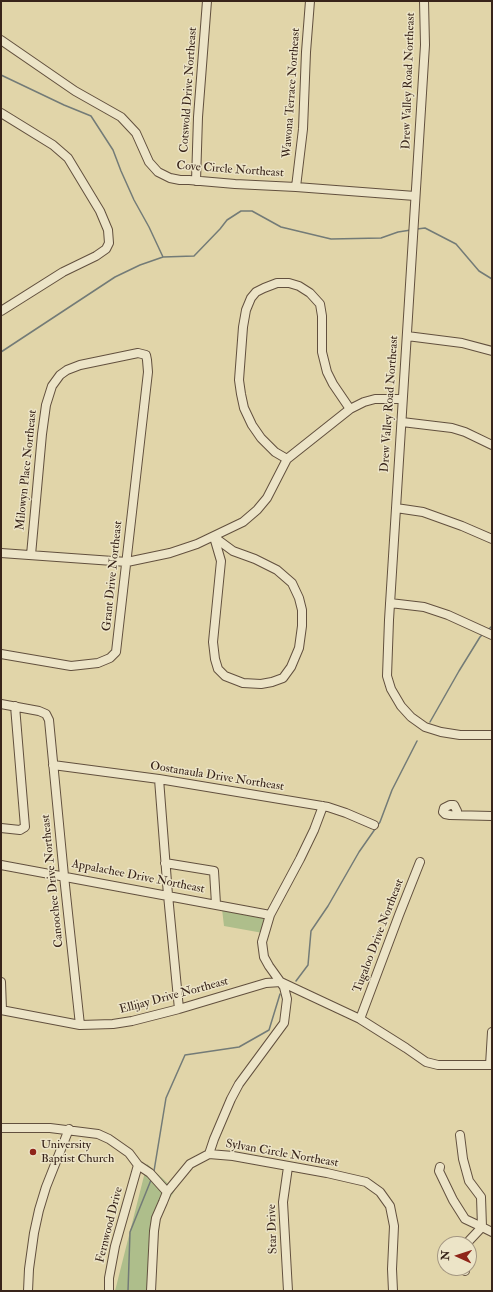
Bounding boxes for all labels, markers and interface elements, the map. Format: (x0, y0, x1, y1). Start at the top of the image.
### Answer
street label: Drew Valley Road Northeast (399, 12, 419, 150)
street label: Cotswold Drive Northeast (177, 27, 201, 153)
street label: Wawona Terrace Northeast (280, 28, 304, 158)
street label: Cove Circle Northeast (176, 159, 284, 181)
street label: Drew Valley Road Northeast (378, 335, 402, 473)
street label: Milowyn Place Northeast (14, 409, 40, 531)
street label: Grant Drive Northeast (100, 520, 126, 632)
street label: Oostanaula Drive Northeast (149, 759, 285, 795)
street label: Canoochee Drive Northeast (39, 814, 67, 948)
street label: Appalachee Drive Northeast (70, 857, 206, 897)
street label: Tugaloo Drive Northeast (351, 877, 407, 995)
street label: Ellijay Drive Northeast (118, 975, 230, 1017)
street label: Sylvan Circle Northeast (225, 1137, 339, 1171)
place label: University Baptist Church (41, 1138, 114, 1166)
marker: University Baptist Church (28, 1147, 38, 1157)
street label: Fernwood Drive (94, 1186, 126, 1264)
street label: Star Drive (265, 1204, 281, 1254)
north arrow (437, 1236, 477, 1276)
text: N (439, 1250, 452, 1261)

